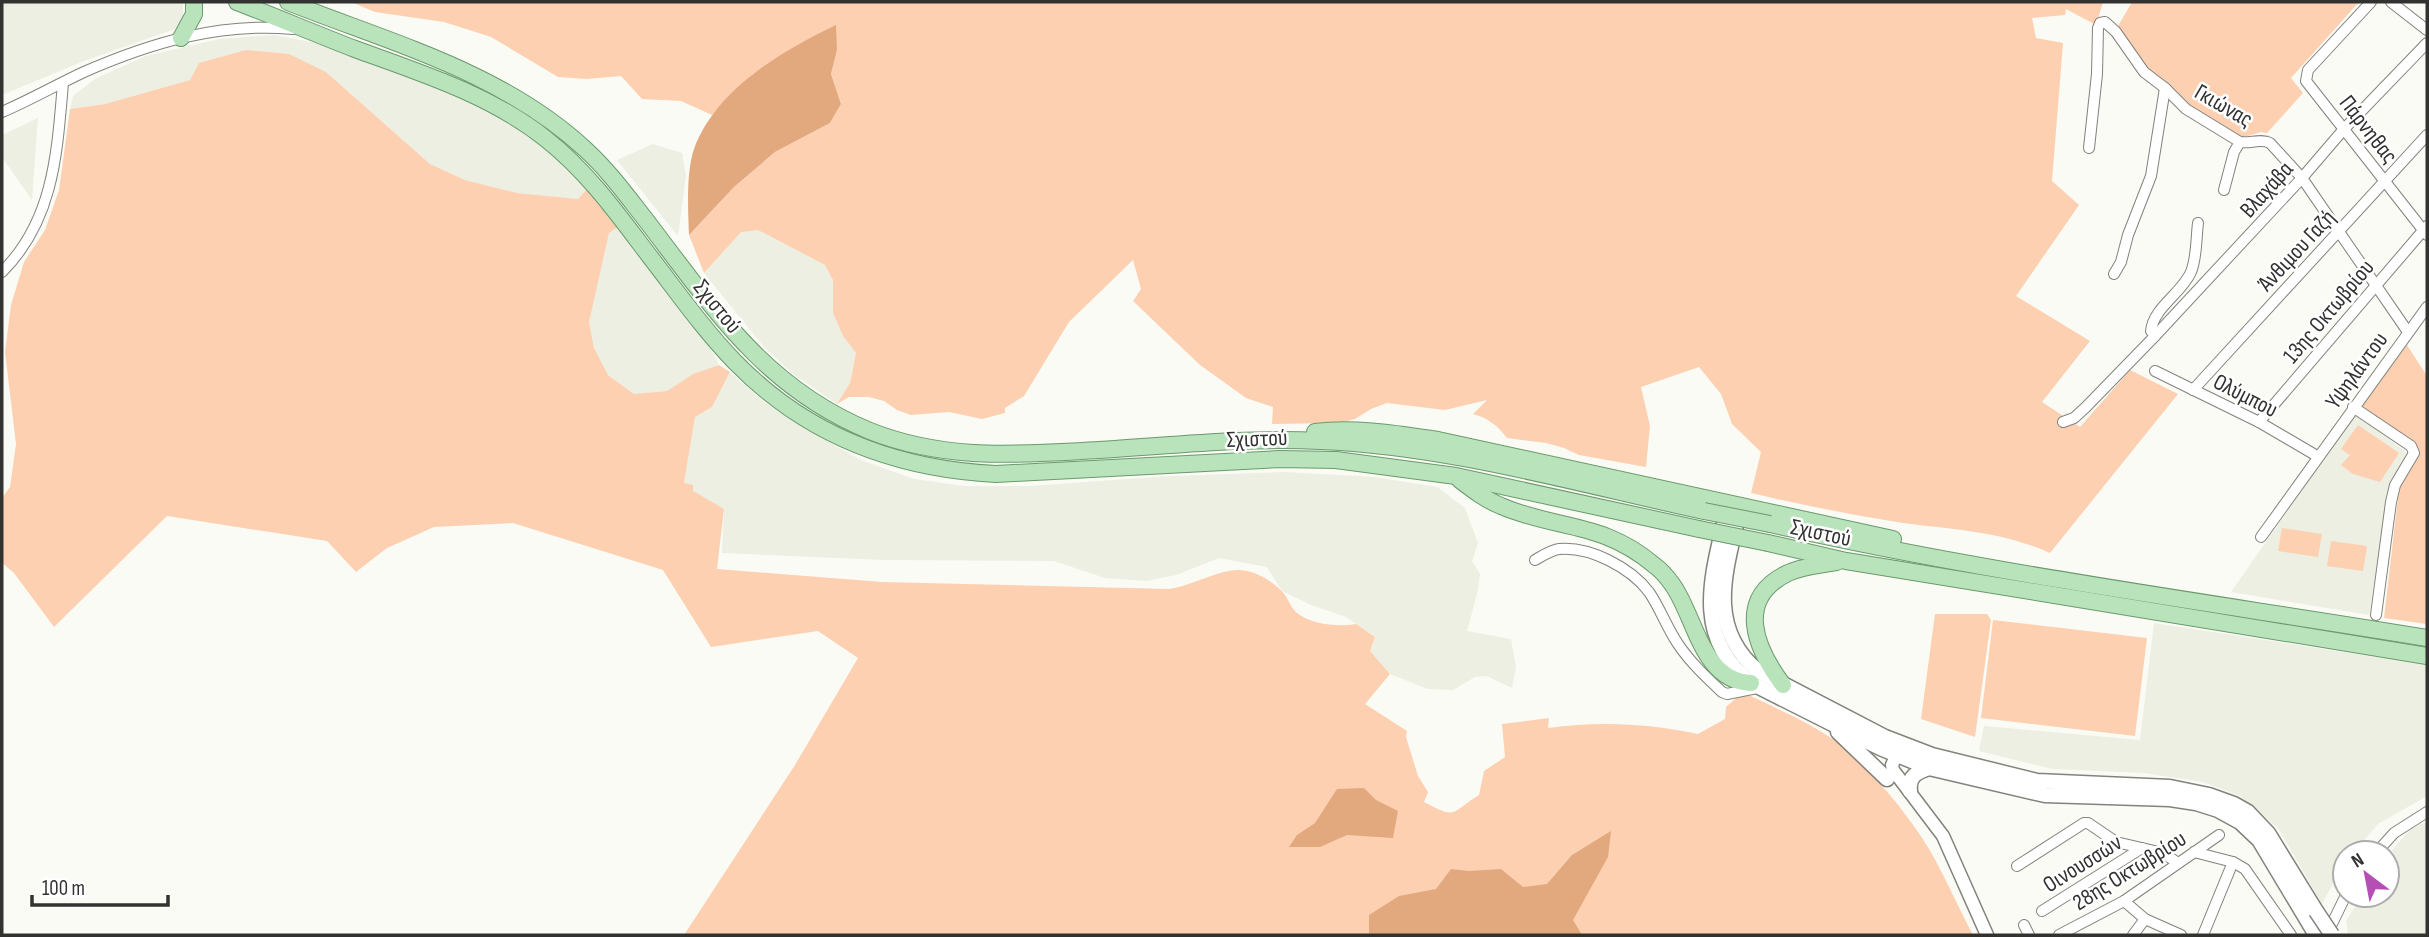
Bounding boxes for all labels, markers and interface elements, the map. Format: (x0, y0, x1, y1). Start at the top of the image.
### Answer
street label: Γκιώνας (2190, 78, 2257, 134)
street label: Πάρνηθας (2333, 90, 2404, 169)
street label: Βλαχάβα (2234, 156, 2299, 224)
street label: Άνθιμου Γαζή (2252, 204, 2342, 297)
street label: 13ης Οκτωβρίου (2277, 254, 2380, 369)
street label: Σχιστού (687, 274, 747, 339)
street label: Υψηλάντου (2320, 327, 2394, 414)
street label: Ολύμπου (2209, 368, 2283, 424)
street label: Σχιστού (1226, 424, 1288, 454)
street label: Σχιστού (1788, 513, 1854, 553)
street label: 28ης Οκτωβρίου (2068, 825, 2192, 917)
street label: Οινουσσών (2038, 829, 2127, 899)
north arrow (2331, 839, 2401, 909)
text: N (2347, 848, 2368, 873)
scale bar (32, 864, 168, 908)
text: 100 m (42, 876, 85, 901)

